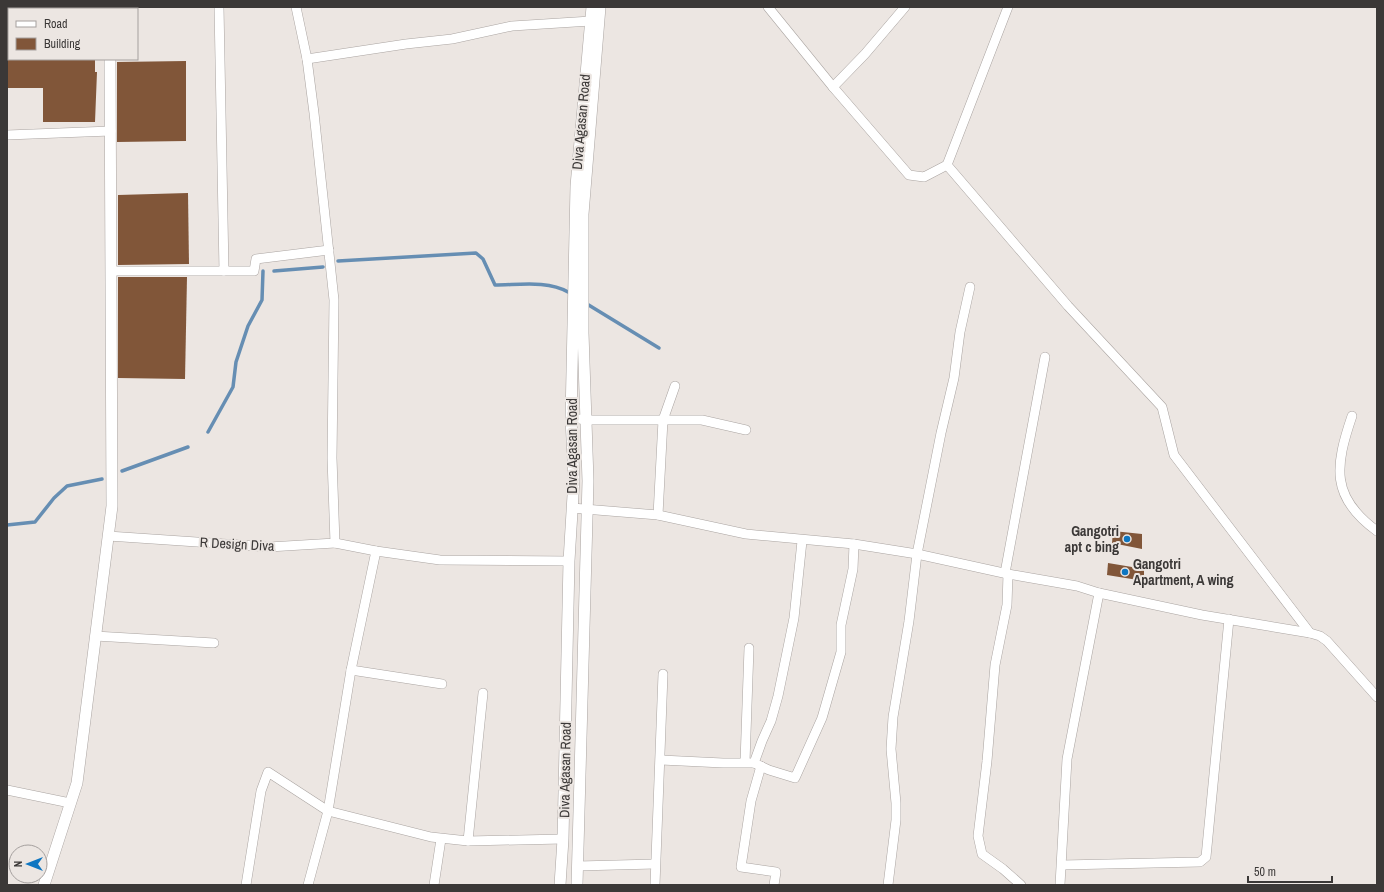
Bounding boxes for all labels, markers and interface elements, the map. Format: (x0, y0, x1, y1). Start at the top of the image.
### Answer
legend (8, 8, 138, 60)
text: Road (44, 16, 68, 32)
text: Building (44, 36, 81, 52)
street label: Diva Agasan Road (568, 74, 594, 170)
street label: Diva Agasan Road (563, 398, 581, 494)
place label: Gangotri apt c bing (1065, 522, 1119, 556)
street label: R Design Diva (199, 533, 275, 555)
marker: Gangotri apt c bing (1122, 534, 1132, 544)
place label: Gangotri Apartment, A wing (1133, 555, 1234, 589)
marker: Gangotri Apartment, A wing (1120, 567, 1130, 577)
street label: Diva Agasan Road (555, 722, 575, 818)
north arrow (8, 844, 48, 884)
scale bar (1248, 858, 1332, 884)
text: N (11, 861, 25, 867)
text: 50 m (1254, 864, 1276, 880)

